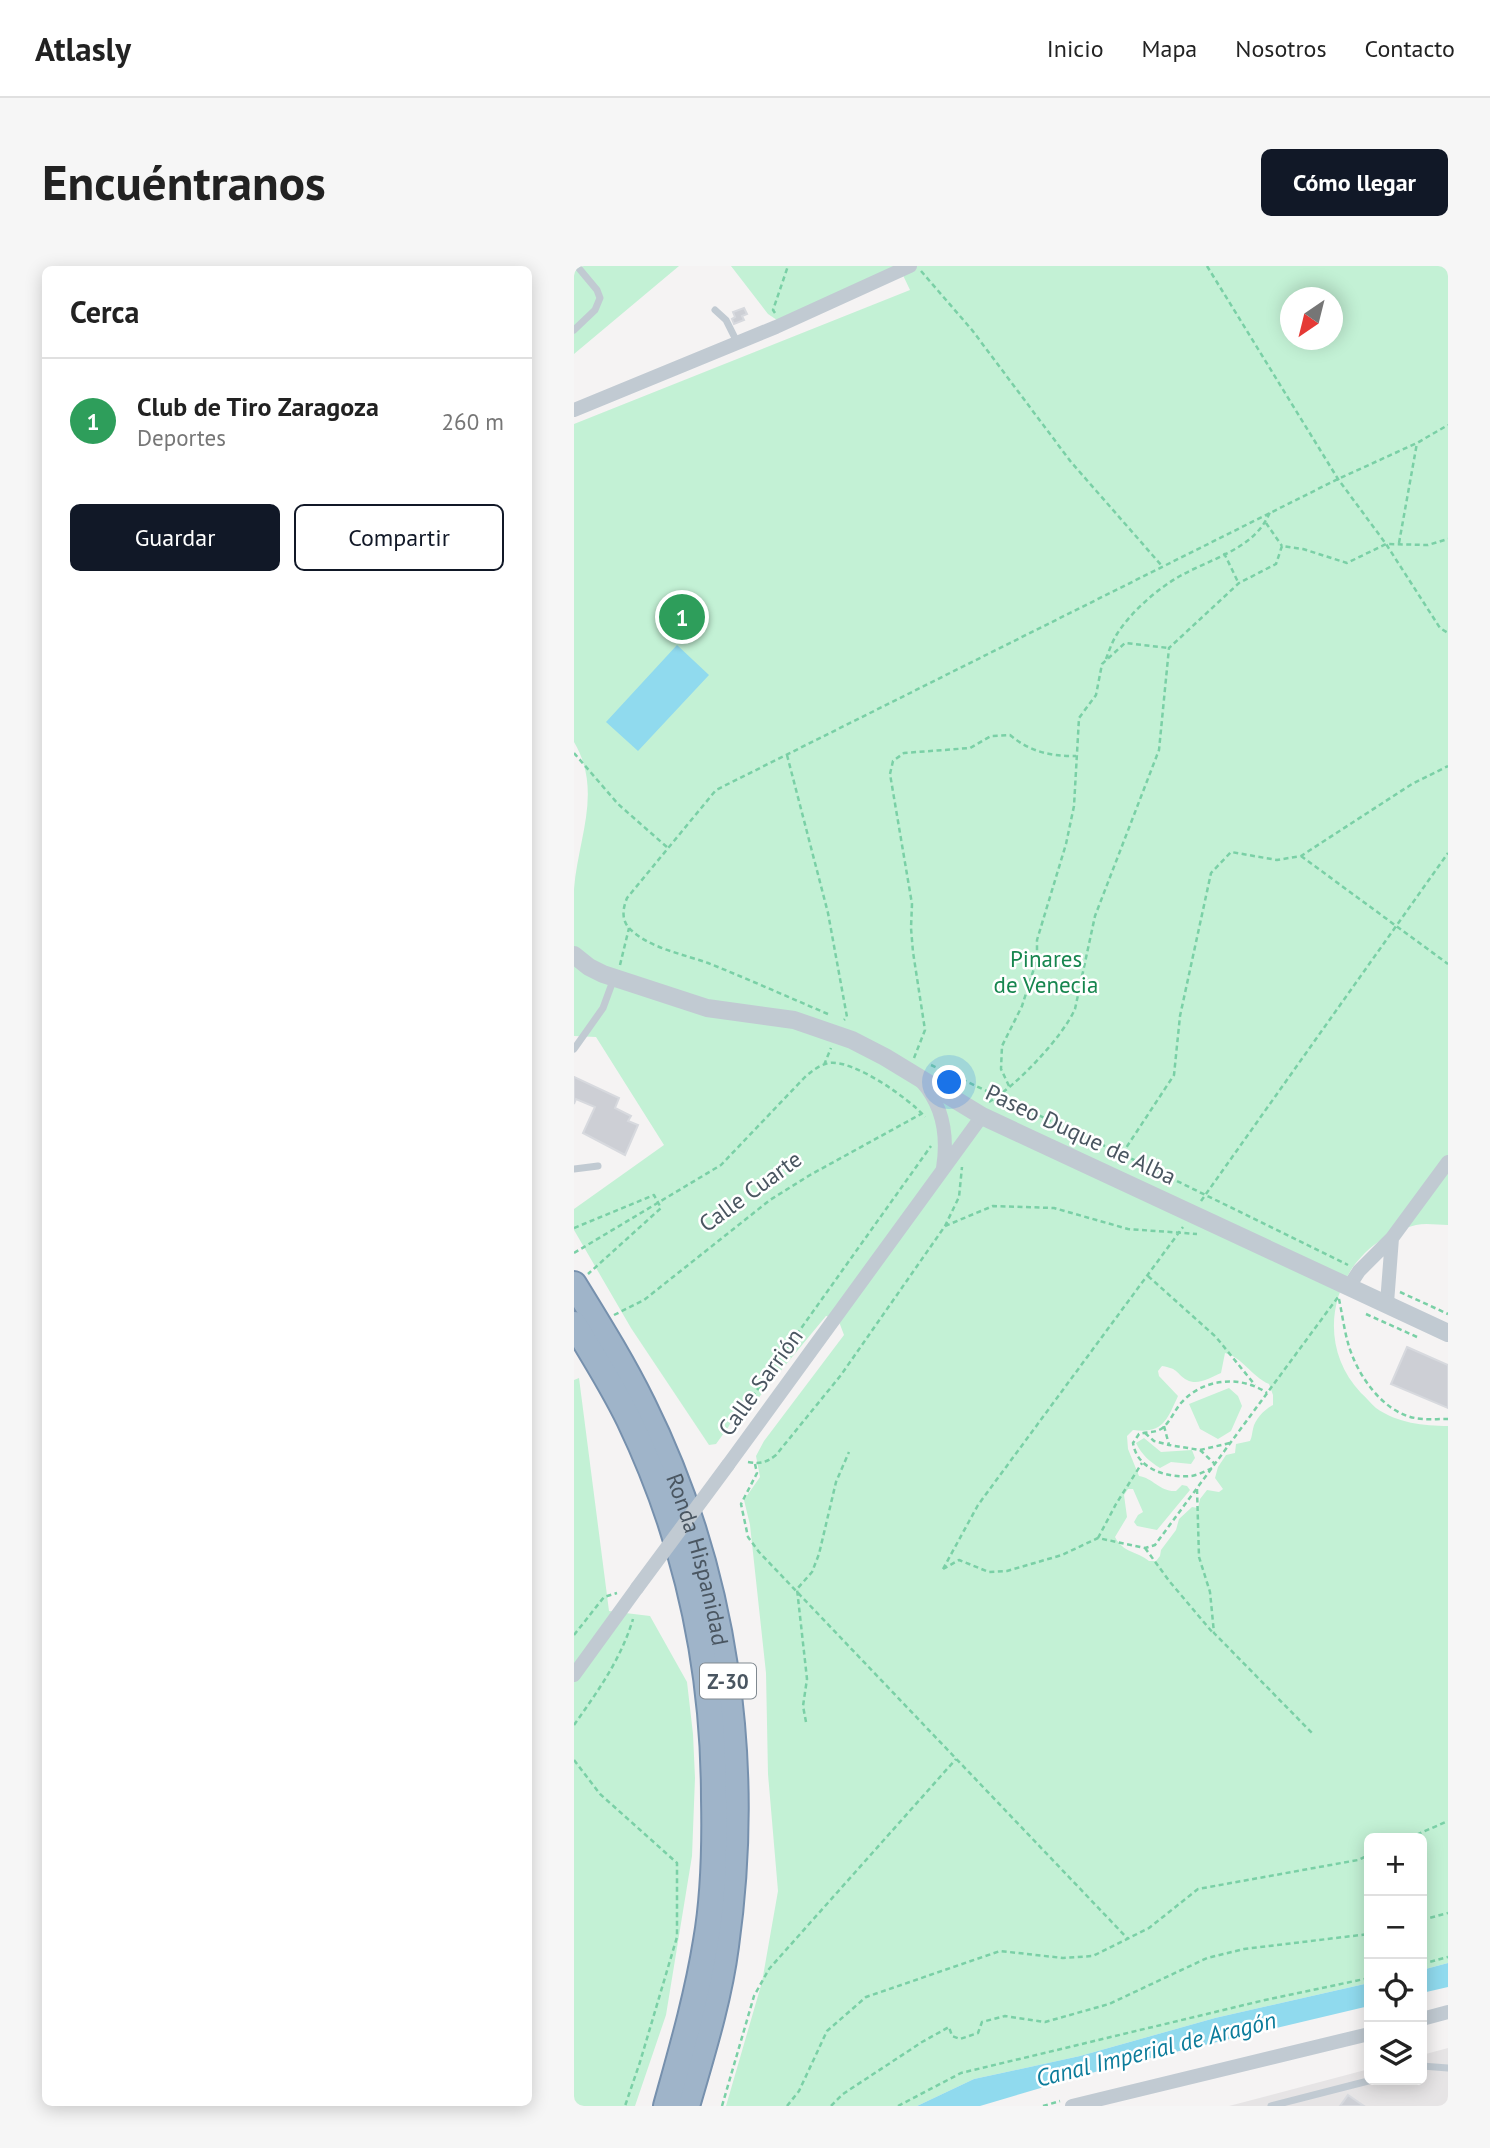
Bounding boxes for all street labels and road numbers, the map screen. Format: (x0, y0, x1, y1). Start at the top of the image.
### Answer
street label: Paseo Duque de Alba (981, 1077, 1181, 1191)
street label: Calle Cuarte (693, 1144, 807, 1238)
street label: Calle Sarrión (711, 1323, 809, 1441)
street label: Ronda Hispanidad (661, 1469, 736, 1648)
road number: Z-30 (700, 1664, 756, 1698)

